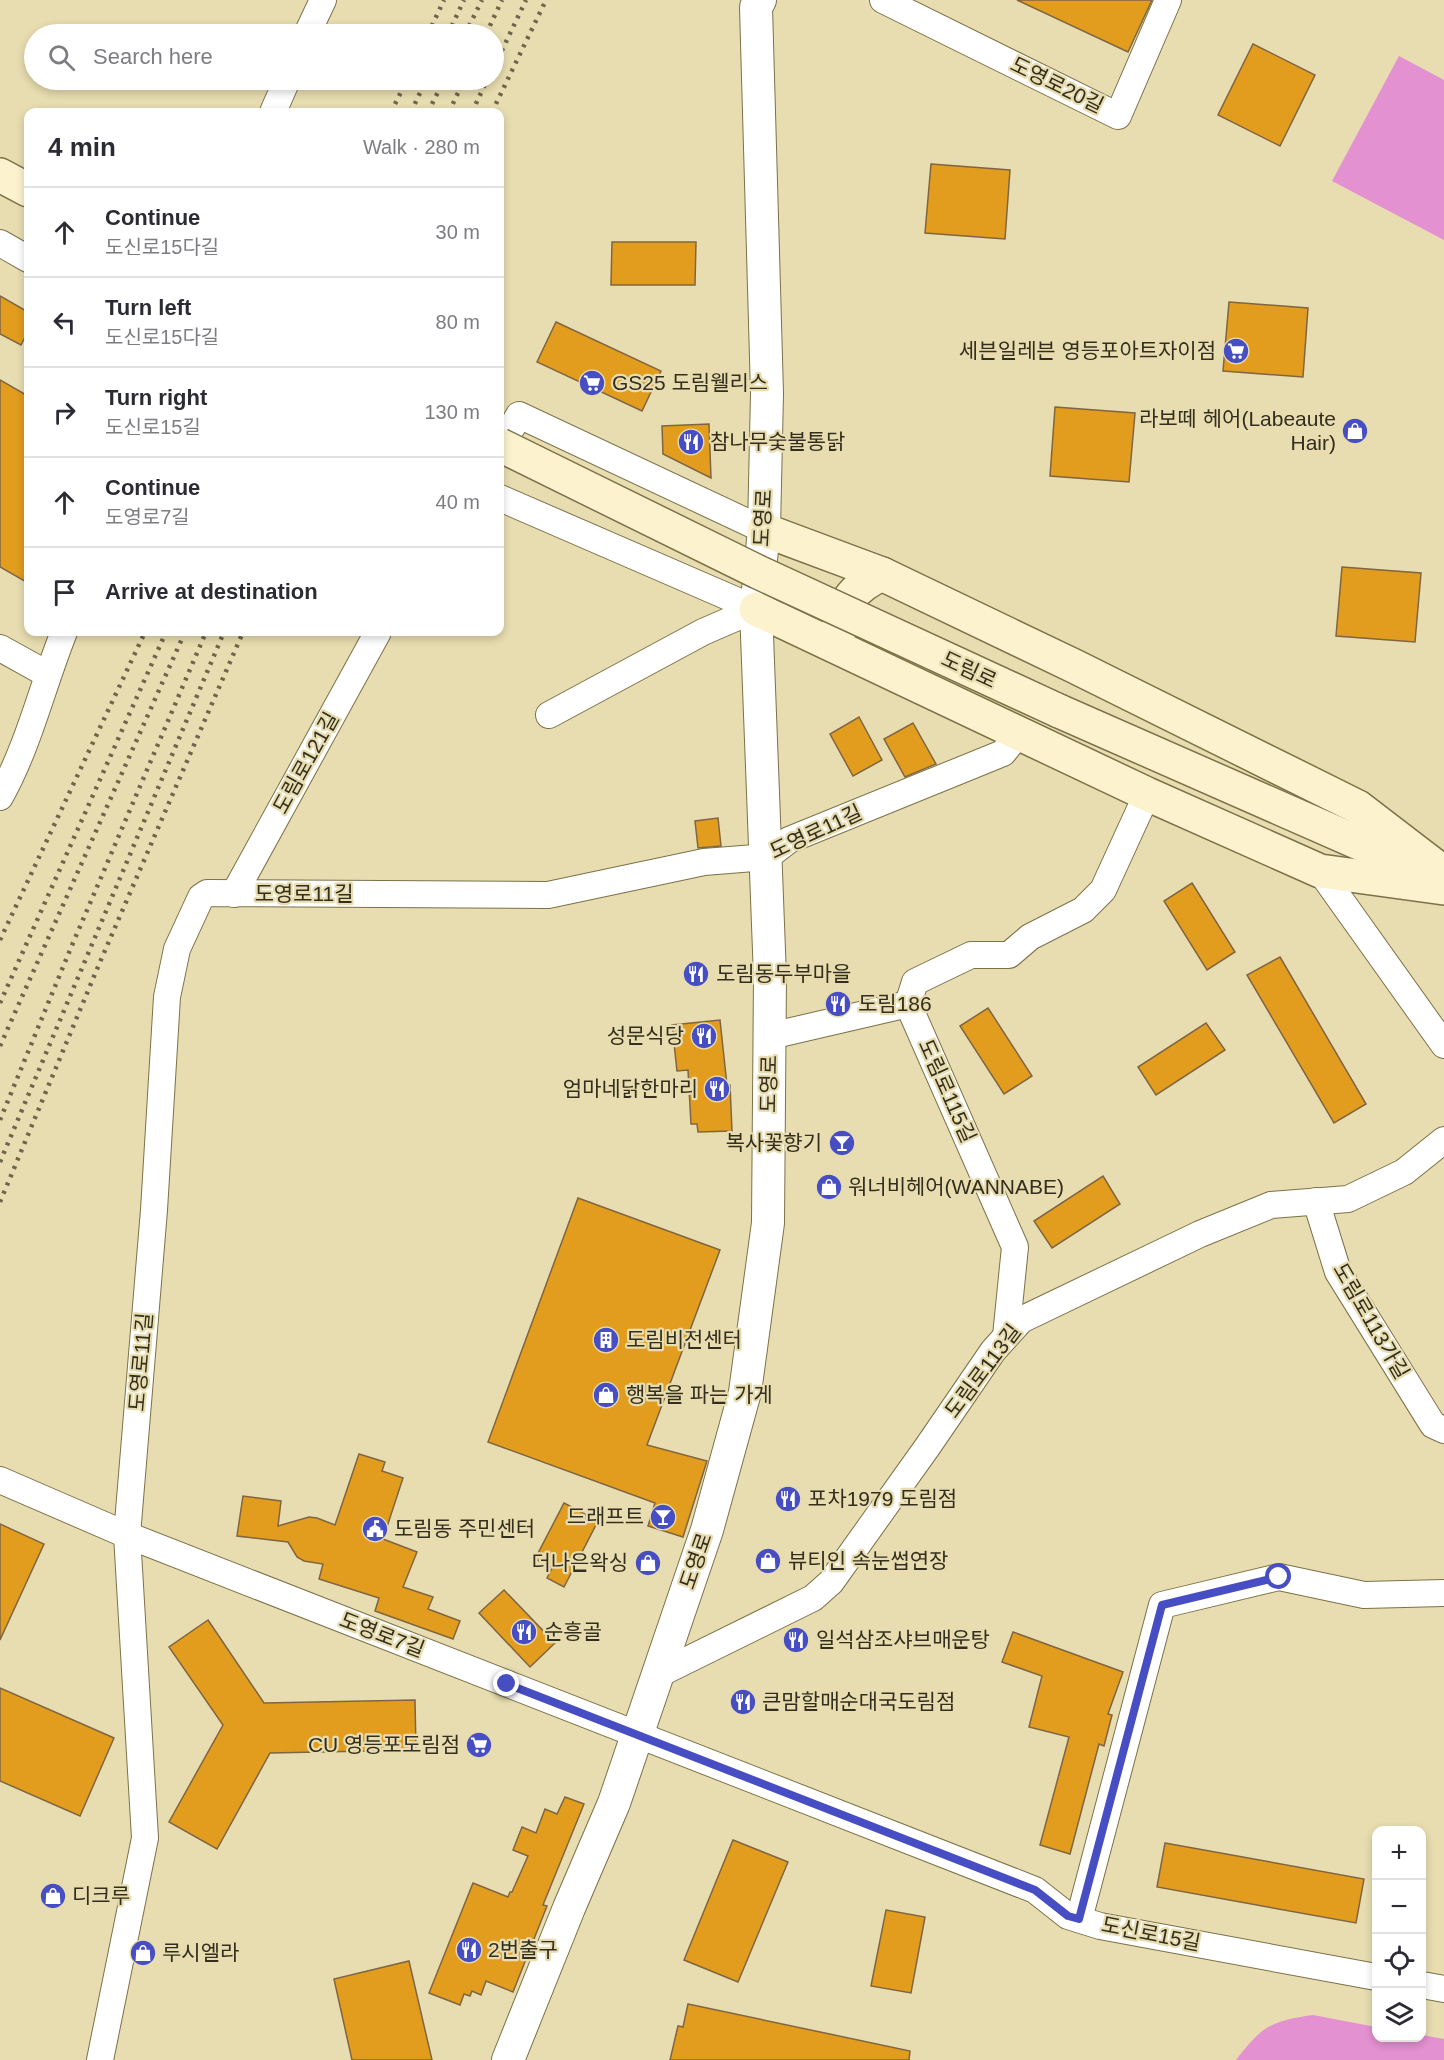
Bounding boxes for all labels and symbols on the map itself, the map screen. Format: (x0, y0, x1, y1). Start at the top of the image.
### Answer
street label: 도영로20길 (1007, 52, 1107, 117)
supermarket icon: 세븐일레븐 영등포아트자이점 (1221, 336, 1251, 366)
place label: 세븐일레븐 영등포아트자이점 (959, 339, 1216, 362)
supermarket icon: GS25 도림웰리스 (577, 368, 607, 398)
place label: GS25 도림웰리스 (612, 371, 768, 394)
place label: 라보떼 헤어(Labeaute Hair) (1139, 407, 1336, 454)
shop icon: 라보떼 헤어(Labeaute Hair) (1340, 416, 1370, 446)
restaurant icon: 참나무숯불통닭 (676, 427, 706, 457)
place label: 참나무숯불통닭 (710, 430, 845, 453)
street label: 도영로 (749, 488, 776, 548)
street label: 도림로 (938, 647, 1000, 692)
street label: 도림로121길 (268, 708, 343, 817)
street label: 도영로11길 (766, 800, 866, 863)
street label: 도영로11길 (254, 882, 354, 905)
restaurant icon: 도림동두부마을 (681, 959, 711, 989)
place label: 도림동두부마을 (716, 962, 851, 985)
restaurant icon: 도림186 (823, 989, 853, 1019)
place label: 도림186 (858, 992, 932, 1015)
restaurant icon: 성문식당 (689, 1021, 719, 1051)
place label: 성문식당 (607, 1024, 684, 1047)
street label: 도림로115길 (914, 1036, 980, 1146)
street label: 도영로 (756, 1055, 781, 1113)
restaurant icon: 엄마네닭한마리 (702, 1074, 732, 1104)
place label: 엄마네닭한마리 (563, 1077, 698, 1100)
bar icon: 복사꽃향기 (827, 1128, 857, 1158)
place label: 복사꽃향기 (725, 1131, 822, 1154)
shop icon: 워너비헤어(WANNABE) (814, 1172, 844, 1202)
place label: 워너비헤어(WANNABE) (848, 1175, 1064, 1198)
street label: 도림로113가길 (1329, 1259, 1414, 1383)
street label: 도영로11길 (125, 1312, 156, 1412)
street label: 도림로113길 (940, 1320, 1025, 1422)
building icon: 도림비전센터 (591, 1325, 621, 1355)
place label: 도림비전센터 (626, 1328, 742, 1351)
shop icon: 행복을 파는 가게 (591, 1380, 621, 1410)
place label: 행복을 파는 가게 (626, 1383, 773, 1406)
restaurant icon: 포차1979 도림점 (773, 1484, 803, 1514)
place label: 포차1979 도림점 (808, 1487, 957, 1510)
bar icon: 드래프트 (648, 1502, 678, 1532)
place label: 드래프트 (567, 1505, 644, 1528)
public building icon: 도림동 주민센터 (360, 1514, 390, 1544)
place label: 도림동 주민센터 (394, 1517, 535, 1540)
street label: 도영로 (675, 1530, 716, 1592)
shop icon: 뷰티인 속눈썹연장 (753, 1546, 783, 1576)
shop icon: 더나은왁싱 (633, 1548, 663, 1578)
place label: 뷰티인 속눈썹연장 (788, 1549, 948, 1572)
place label: 더나은왁싱 (531, 1551, 628, 1574)
route start (1265, 1563, 1291, 1589)
street label: 도영로7길 (337, 1608, 428, 1661)
restaurant icon: 순흥골 (509, 1617, 539, 1647)
place label: 순흥골 (544, 1620, 602, 1643)
restaurant icon: 일석삼조샤브매운탕 (781, 1625, 811, 1655)
place label: 일석삼조샤브매운탕 (816, 1628, 990, 1651)
route end (493, 1670, 519, 1696)
restaurant icon: 큰맘할매순대국도림점 (728, 1687, 758, 1717)
place label: 큰맘할매순대국도림점 (762, 1690, 955, 1713)
supermarket icon: CU 영등포도림점 (464, 1730, 494, 1760)
place label: CU 영등포도림점 (308, 1733, 460, 1756)
shop icon: 디크루 (38, 1881, 68, 1911)
place label: 디크루 (72, 1884, 130, 1907)
street label: 도신로15길 (1100, 1913, 1203, 1954)
restaurant icon: 2번출구 (454, 1935, 484, 1965)
shop icon: 루시엘라 (128, 1938, 158, 1968)
place label: 2번출구 (488, 1938, 558, 1961)
place label: 루시엘라 (162, 1941, 239, 1964)

